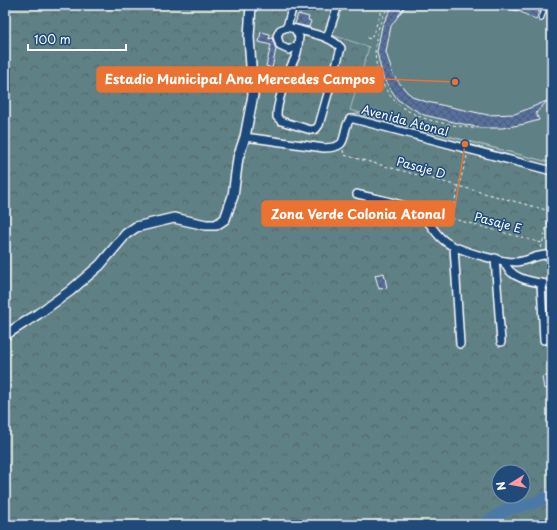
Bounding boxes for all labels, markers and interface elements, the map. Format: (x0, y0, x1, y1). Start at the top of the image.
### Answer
scale bar (28, 26, 126, 52)
text: 100 m (34, 30, 71, 48)
callout: Estadio Municipal Ana Mercedes Campos (97, 67, 383, 92)
text: Estadio Municipal Ana Mercedes Campos (105, 69, 375, 88)
street label: Avenida Atonal (360, 100, 451, 140)
street label: Pasaje D (395, 152, 448, 182)
callout: Zona Verde Colonia Atonal (262, 201, 454, 226)
text: Zona Verde Colonia Atonal (271, 204, 446, 223)
street label: Pasaje E (473, 207, 524, 237)
north arrow (491, 464, 531, 504)
text: N (491, 480, 510, 492)

